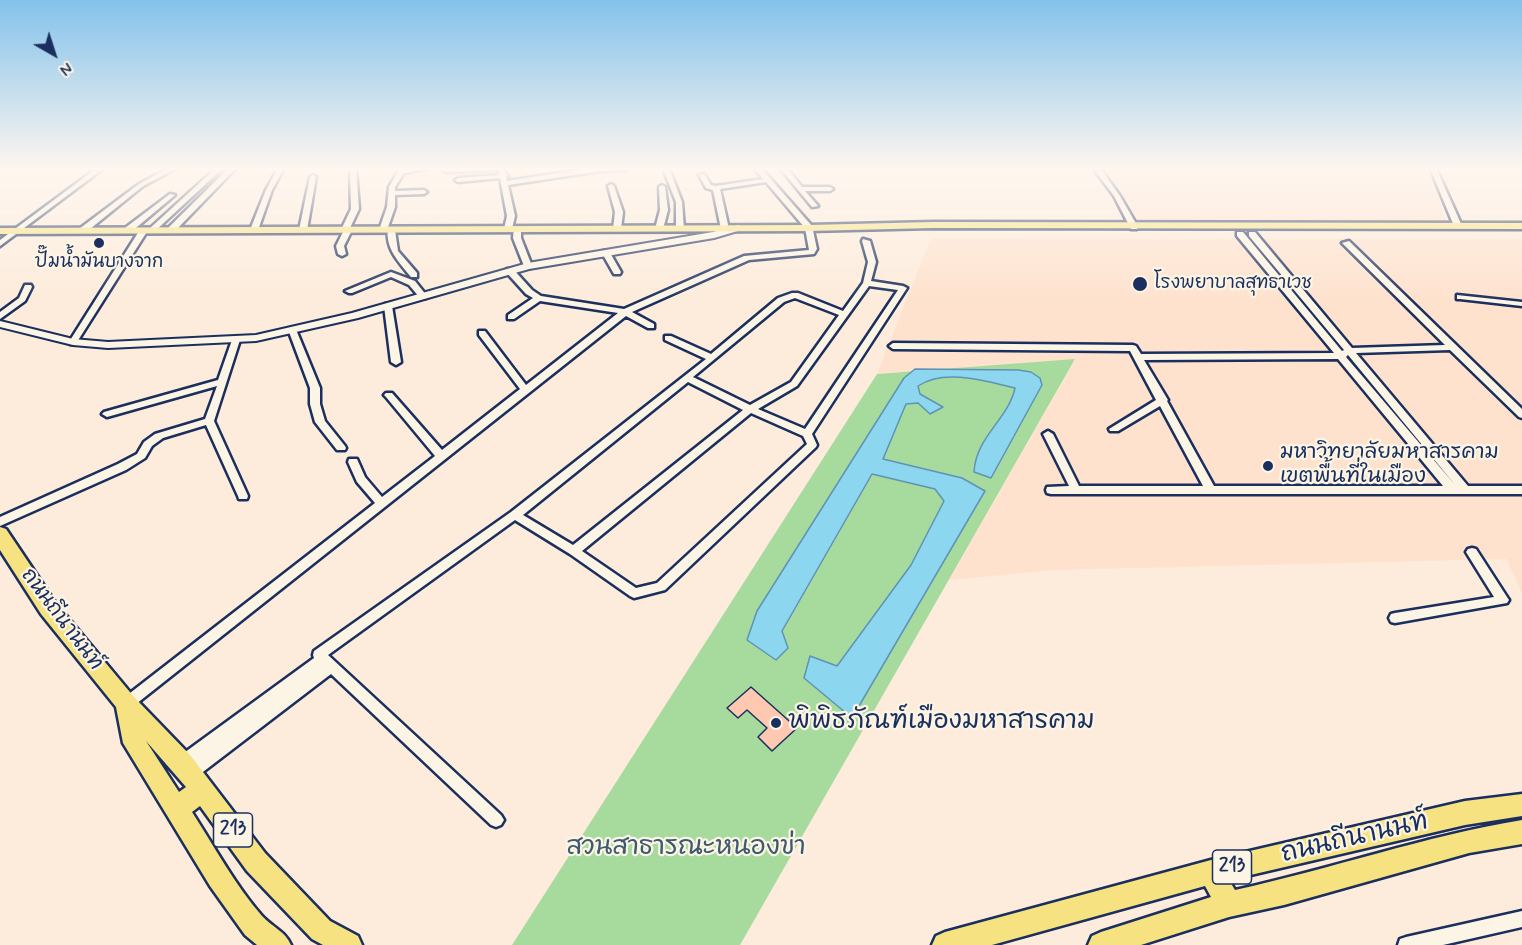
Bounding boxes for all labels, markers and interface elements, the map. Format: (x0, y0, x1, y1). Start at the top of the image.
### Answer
north arrow (24, 24, 84, 84)
text: N (55, 57, 76, 80)
marker: ปั๊มน้ำมันบางจาก (92, 236, 106, 250)
place label: ปั๊มน้ำมันบางจาก (35, 252, 163, 274)
place label: โรงพยาบาลสุทธาเวช (1154, 273, 1312, 295)
marker: โรงพยาบาลสุทธาเวช (1131, 275, 1149, 293)
place label: มหาวิทยาลัยมหาสารคาม เขตพื้นที่ในเมือง (1280, 441, 1499, 491)
marker: มหาวิทยาลัยมหาสารคาม เขตพื้นที่ในเมือง (1261, 459, 1275, 473)
street label: ถนนถีนานนท์ (14, 564, 108, 676)
place label: พิพิธภัณฑ์เมืองมหาสารคาม (788, 707, 1095, 739)
marker: พิพิธภัณฑ์เมืองมหาสารคาม (769, 716, 783, 730)
street label: ถนนถีนานนท์ (1278, 807, 1432, 871)
road number: 213 (214, 813, 252, 847)
park label: สวนสาธารณะหนองข่า (566, 833, 806, 865)
road number: 213 (1212, 850, 1252, 884)

